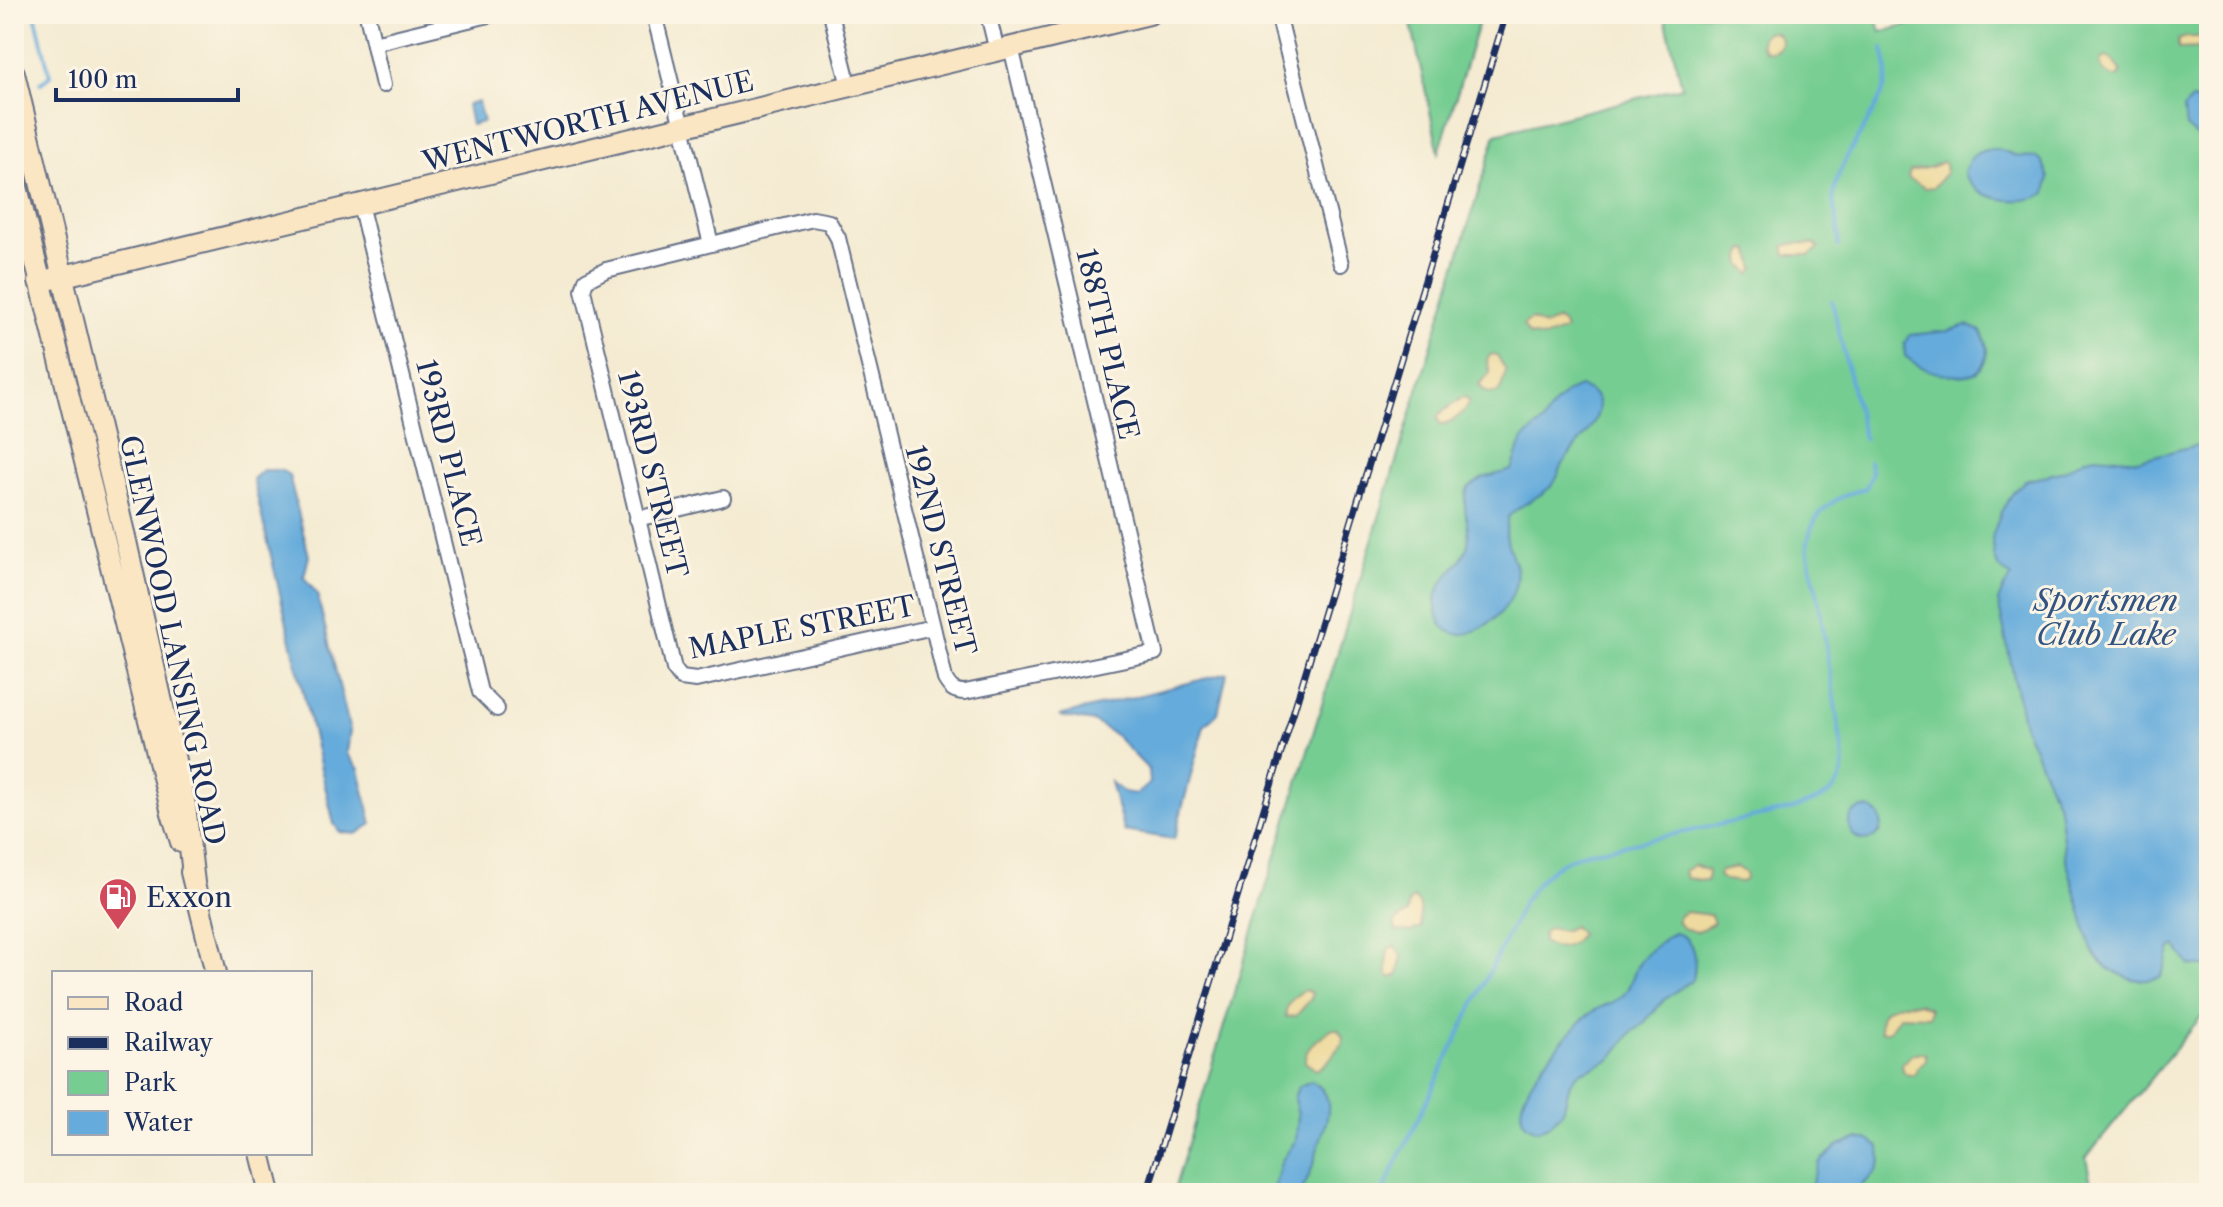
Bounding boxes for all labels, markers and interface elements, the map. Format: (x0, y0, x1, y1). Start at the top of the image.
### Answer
scale bar (56, 52, 238, 102)
street label: WENTWORTH AVENUE (418, 63, 757, 179)
text: 100 m (68, 65, 137, 94)
street label: 188TH PLACE (1070, 245, 1146, 443)
street label: 193RD PLACE (409, 356, 489, 550)
street label: 193RD STREET (611, 367, 695, 581)
street label: GLENWOOD LANSING ROAD (113, 432, 233, 848)
street label: 192ND STREET (898, 441, 984, 659)
water label: Sportsmen Club Lake (2032, 582, 2178, 653)
street label: MAPLE STREET (686, 588, 918, 666)
fuel station icon: Exxon (97, 876, 139, 931)
place label: Exxon (146, 880, 232, 914)
legend (52, 971, 312, 1155)
text: Road (124, 988, 184, 1017)
text: Railway (124, 1028, 214, 1057)
text: Park (124, 1068, 177, 1097)
text: Water (123, 1108, 193, 1137)

